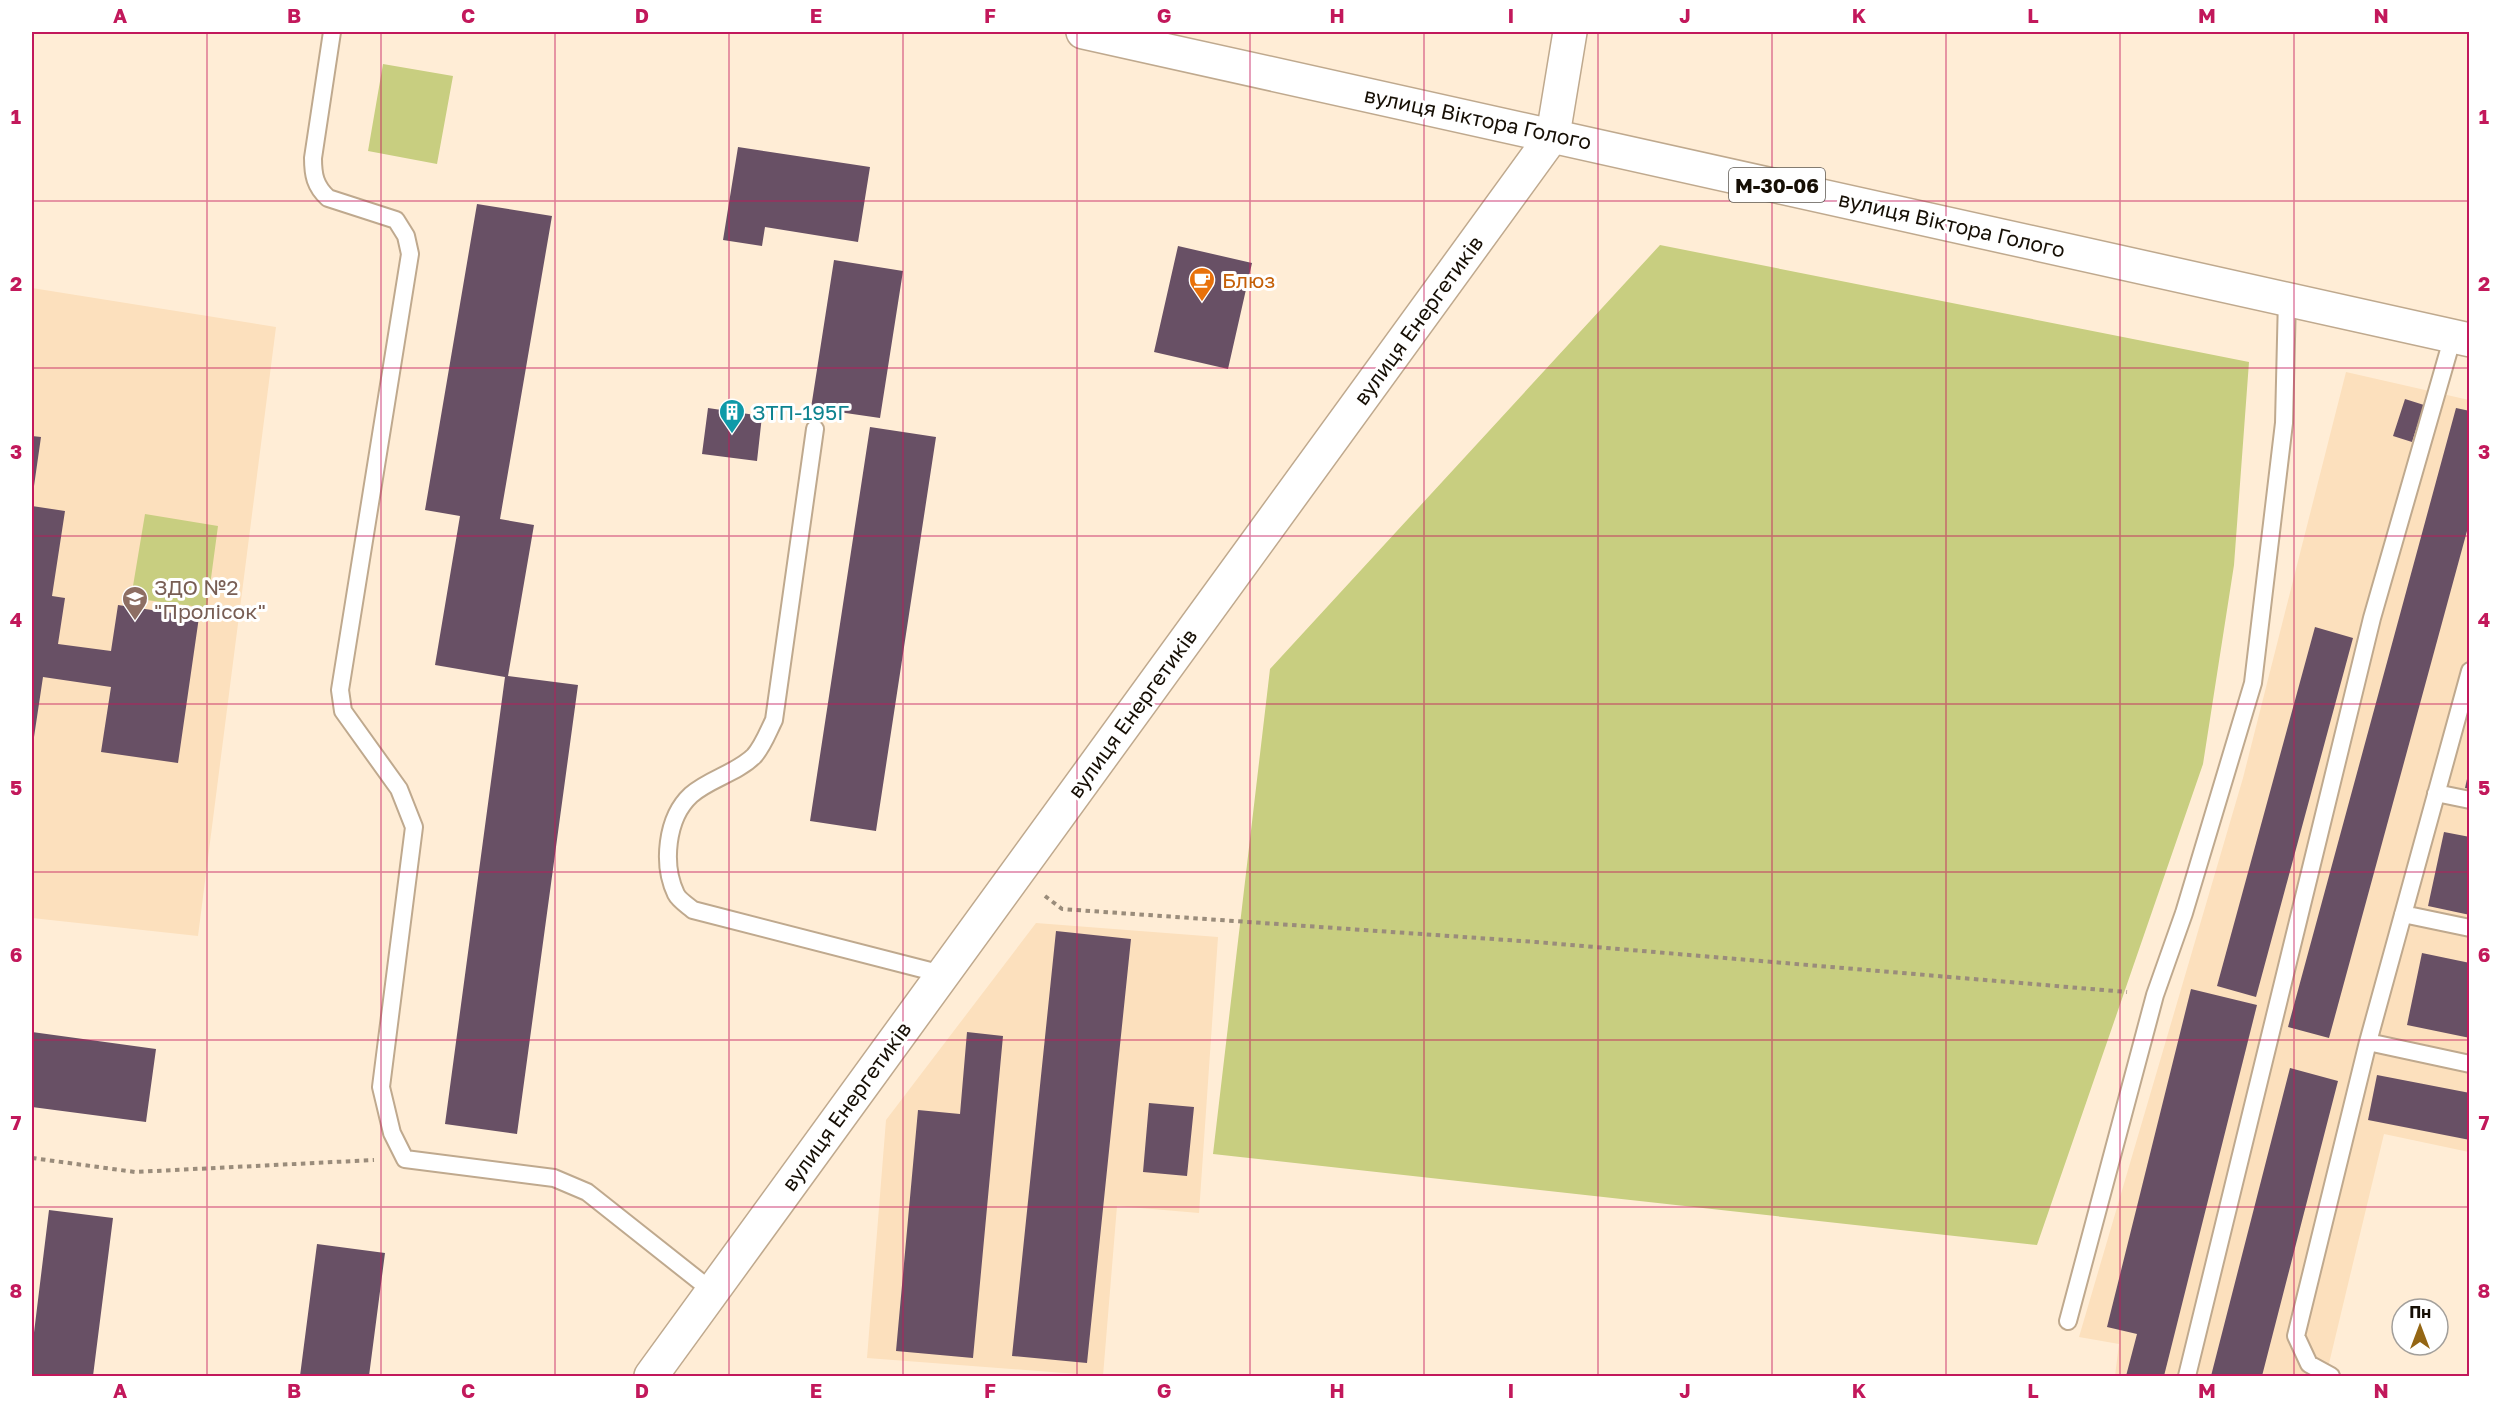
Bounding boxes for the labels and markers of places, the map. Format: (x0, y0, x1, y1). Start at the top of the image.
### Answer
cafe icon: Блюз (1187, 265, 1217, 303)
place label: Блюз (1222, 267, 1275, 293)
building icon: ЗТП-195Г (717, 397, 747, 435)
place label: ЗТП-195Г (752, 399, 849, 425)
place label: ЗДО №2 "Пролісок" (154, 574, 266, 624)
school or university icon: ЗДО №2 "Пролісок" (120, 584, 150, 622)

